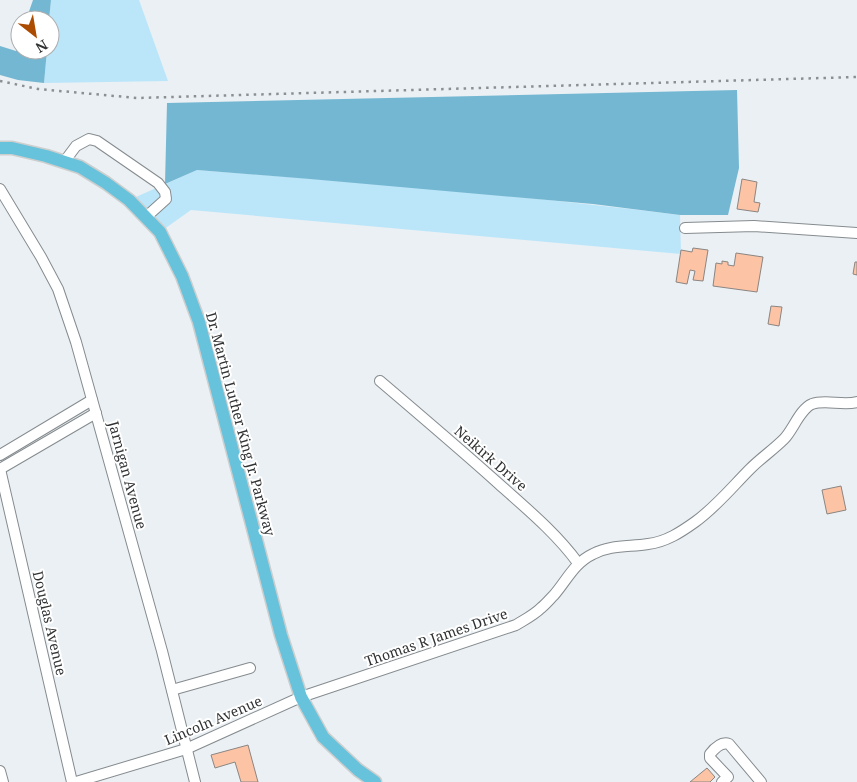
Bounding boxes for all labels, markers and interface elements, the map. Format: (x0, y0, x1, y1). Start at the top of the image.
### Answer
north arrow (10, 10, 60, 60)
text: N (32, 36, 52, 58)
street label: Dr. Martin Luther King Jr. Parkway (202, 310, 280, 538)
street label: Jarnigan Avenue (104, 418, 152, 531)
street label: Neikirk Drive (451, 421, 531, 495)
street label: Douglas Avenue (29, 569, 71, 677)
street label: Thomas R James Drive (362, 604, 510, 670)
street label: Lincoln Avenue (161, 691, 265, 749)

